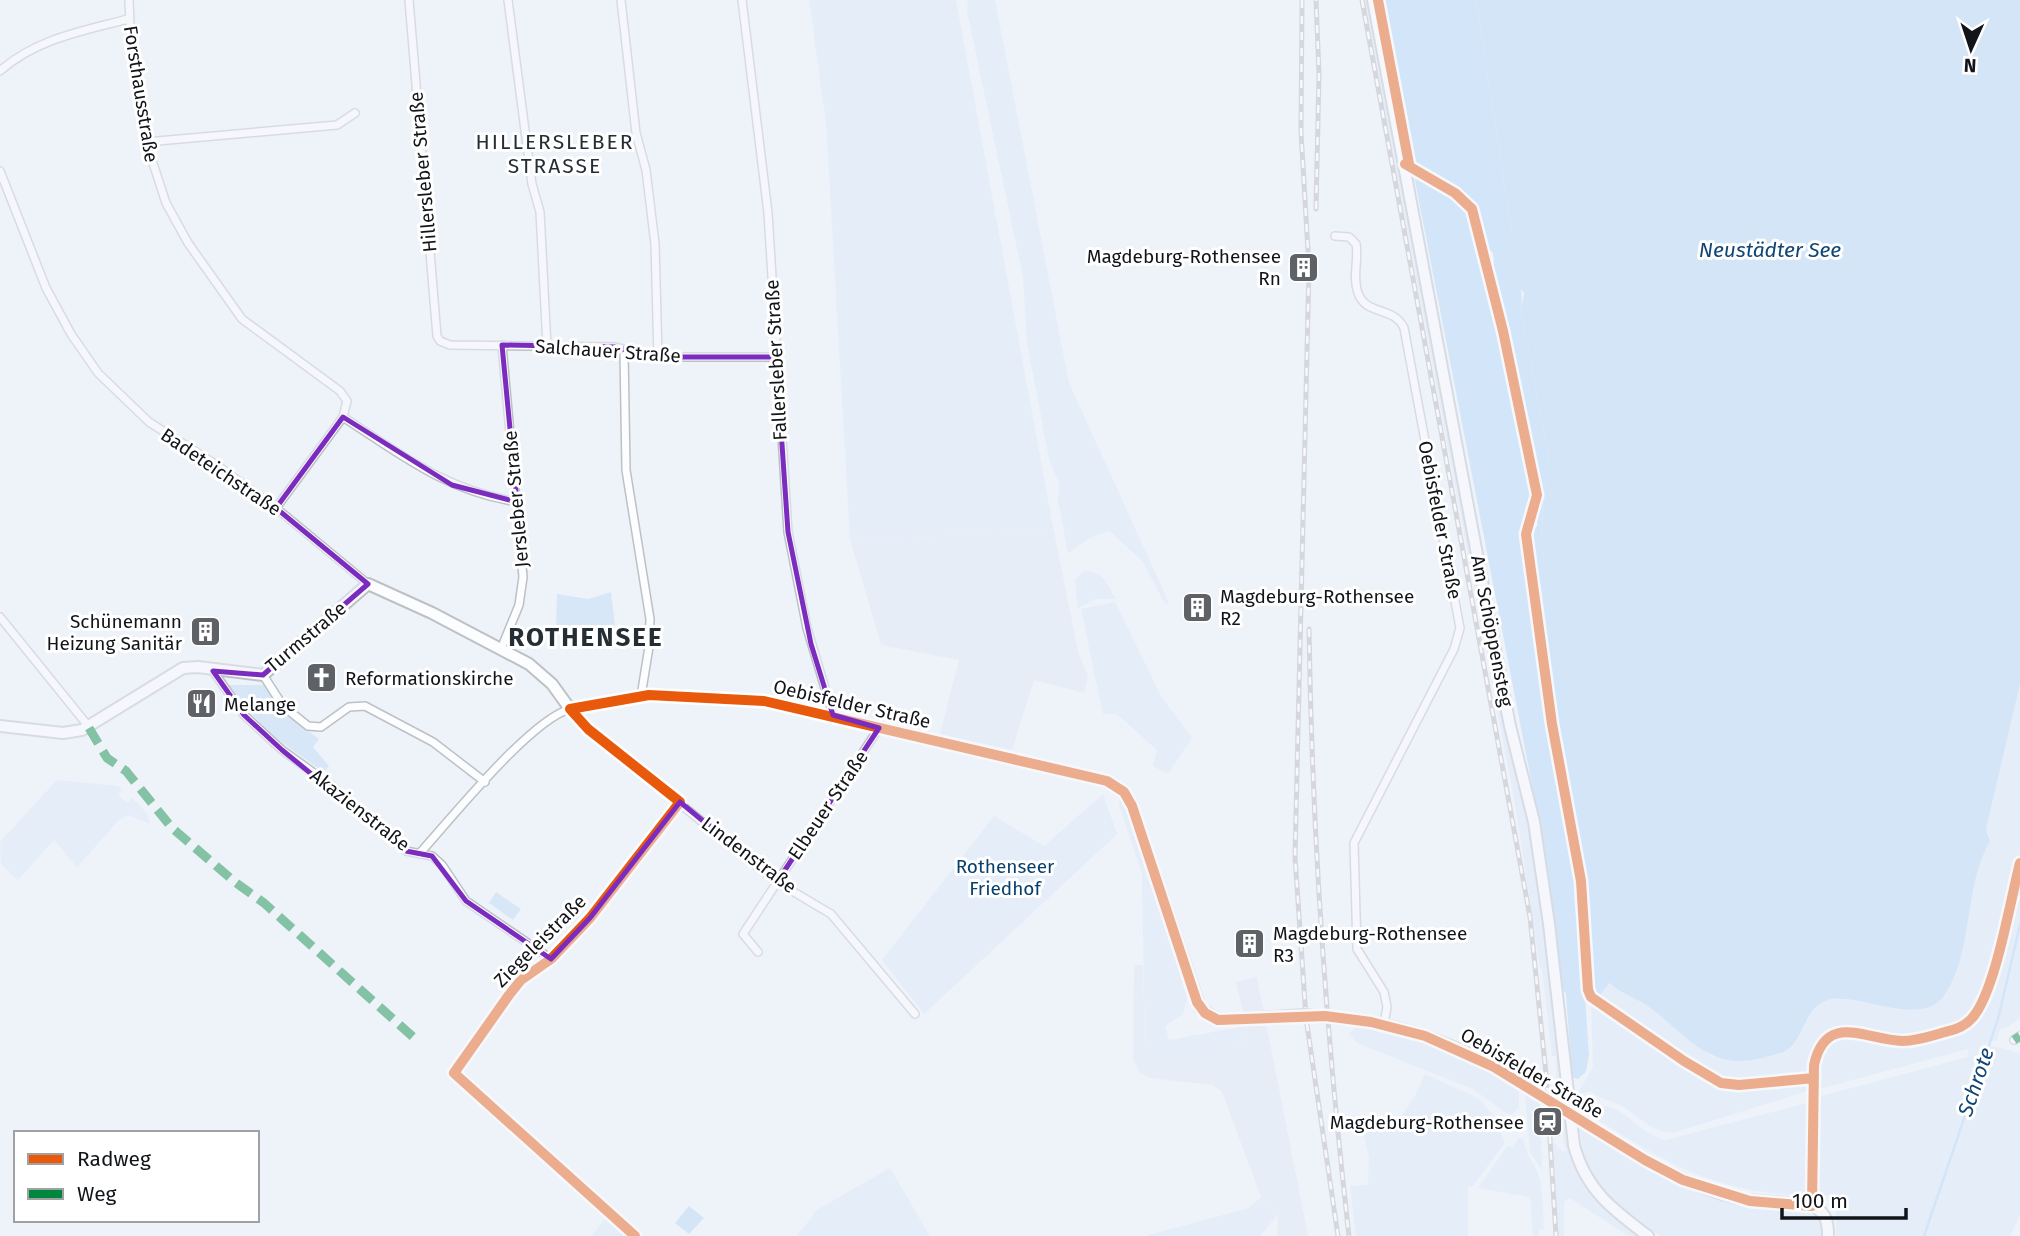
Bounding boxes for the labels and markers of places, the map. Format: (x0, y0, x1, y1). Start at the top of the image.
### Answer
place label: Magdeburg-Rothensee Rn (1087, 245, 1281, 290)
building icon: Magdeburg-Rothensee Rn (1287, 250, 1321, 284)
place label: Magdeburg-Rothensee R2 (1220, 585, 1414, 630)
building icon: Magdeburg-Rothensee R2 (1180, 590, 1214, 624)
place label: Schünemann Heizung Sanitär (47, 610, 183, 655)
building icon: Schünemann Heizung Sanitär (188, 615, 222, 649)
church icon: Reformationskirche (305, 661, 339, 695)
place label: Reformationskirche (345, 667, 514, 690)
restaurant icon: Melange (184, 687, 218, 721)
place label: Melange (224, 693, 296, 716)
place label: Magdeburg-Rothensee R3 (1273, 922, 1467, 967)
building icon: Magdeburg-Rothensee R3 (1233, 927, 1267, 961)
station icon: Magdeburg-Rothensee (1530, 1105, 1564, 1139)
place label: Magdeburg-Rothensee (1330, 1111, 1524, 1134)

